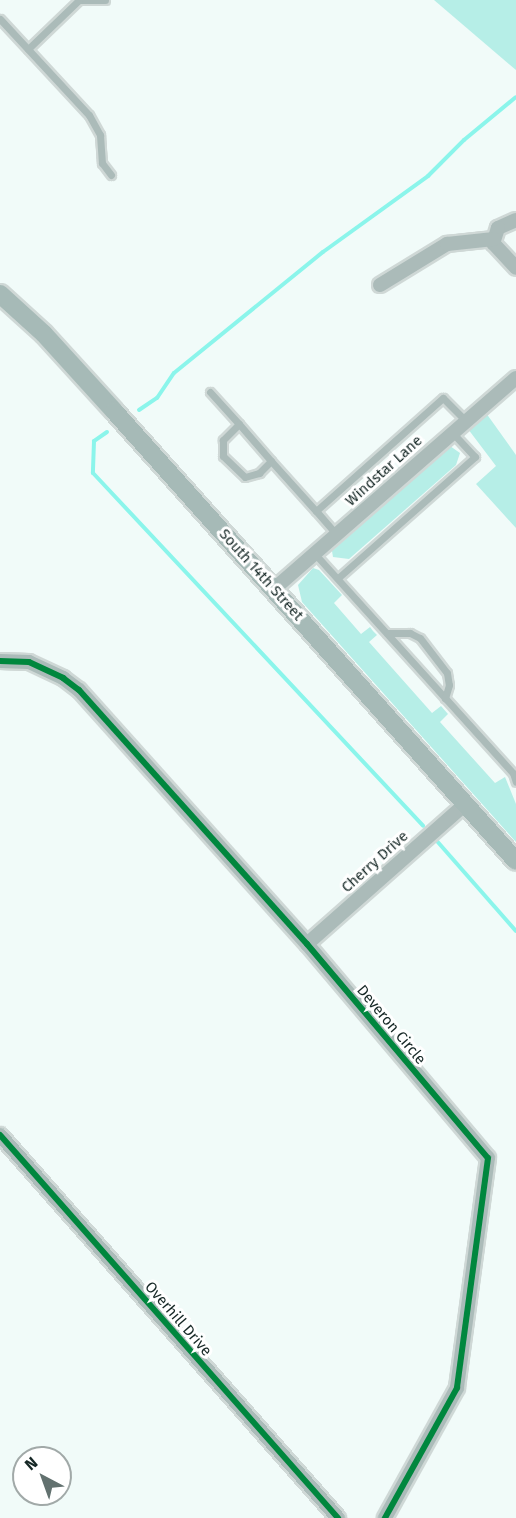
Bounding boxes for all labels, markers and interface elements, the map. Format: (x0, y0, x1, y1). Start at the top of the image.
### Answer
street label: Windstar Lane (342, 432, 426, 510)
street label: South 14th Street (215, 525, 307, 625)
street label: Cherry Drive (338, 827, 412, 897)
street label: Deveron Circle (353, 982, 429, 1068)
street label: Overhill Drive (141, 1278, 215, 1360)
north arrow (12, 1446, 72, 1506)
text: N (21, 1453, 41, 1474)

